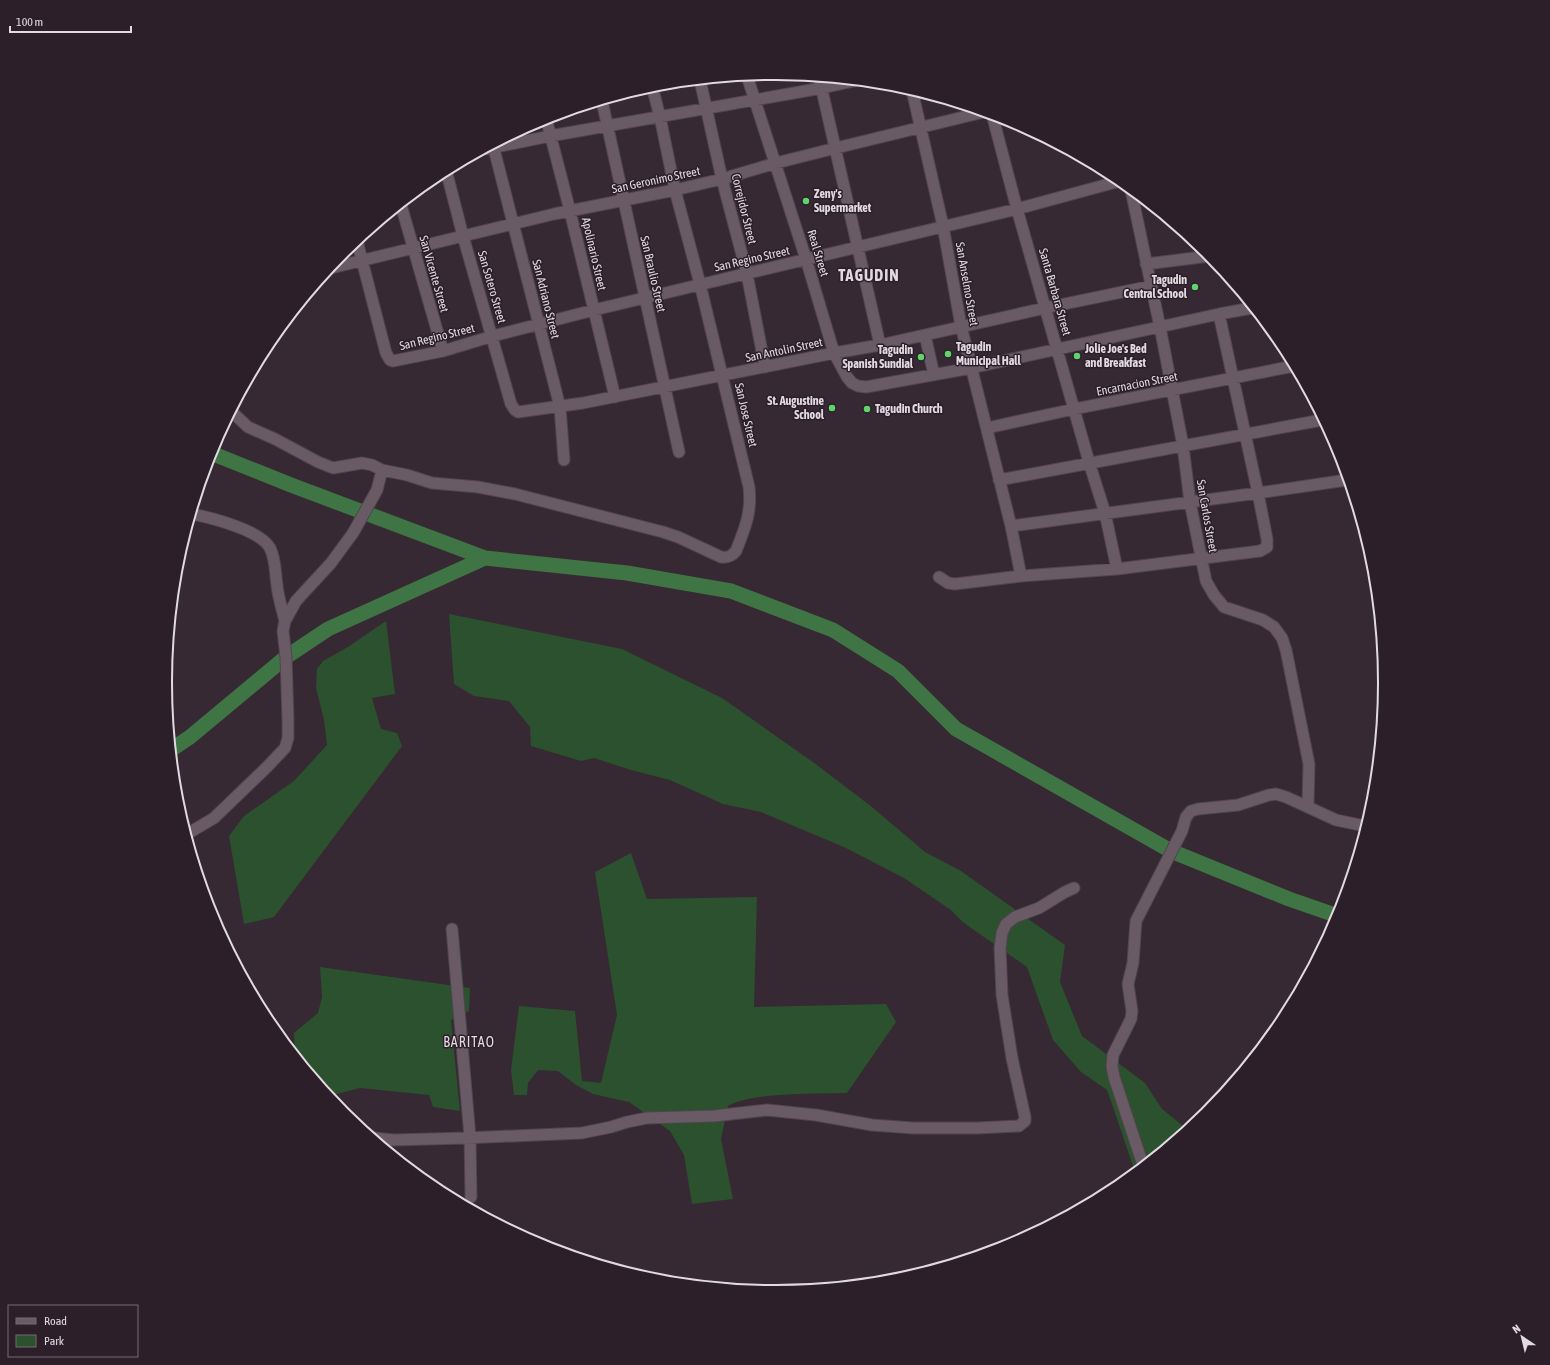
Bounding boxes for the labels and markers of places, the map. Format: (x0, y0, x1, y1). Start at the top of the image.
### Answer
place label: Zeny's Supermarket (814, 187, 872, 215)
marker: Zeny's Supermarket (801, 196, 811, 206)
place label: Tagudin Central School (1123, 273, 1188, 301)
marker: Tagudin Central School (1190, 282, 1200, 292)
place label: Tagudin Municipal Hall (956, 340, 1021, 368)
place label: Jolie Joe's Bed and Breakfast (1084, 342, 1147, 370)
place label: Tagudin Spanish Sundial (843, 343, 914, 371)
marker: Tagudin Municipal Hall (943, 349, 953, 359)
marker: Jolie Joe's Bed and Breakfast (1072, 351, 1082, 361)
marker: Tagudin Spanish Sundial (916, 352, 926, 362)
place label: St. Augustine School (767, 394, 825, 422)
place label: Tagudin Church (875, 402, 943, 416)
marker: St. Augustine School (827, 403, 837, 413)
marker: Tagudin Church (862, 404, 872, 414)

